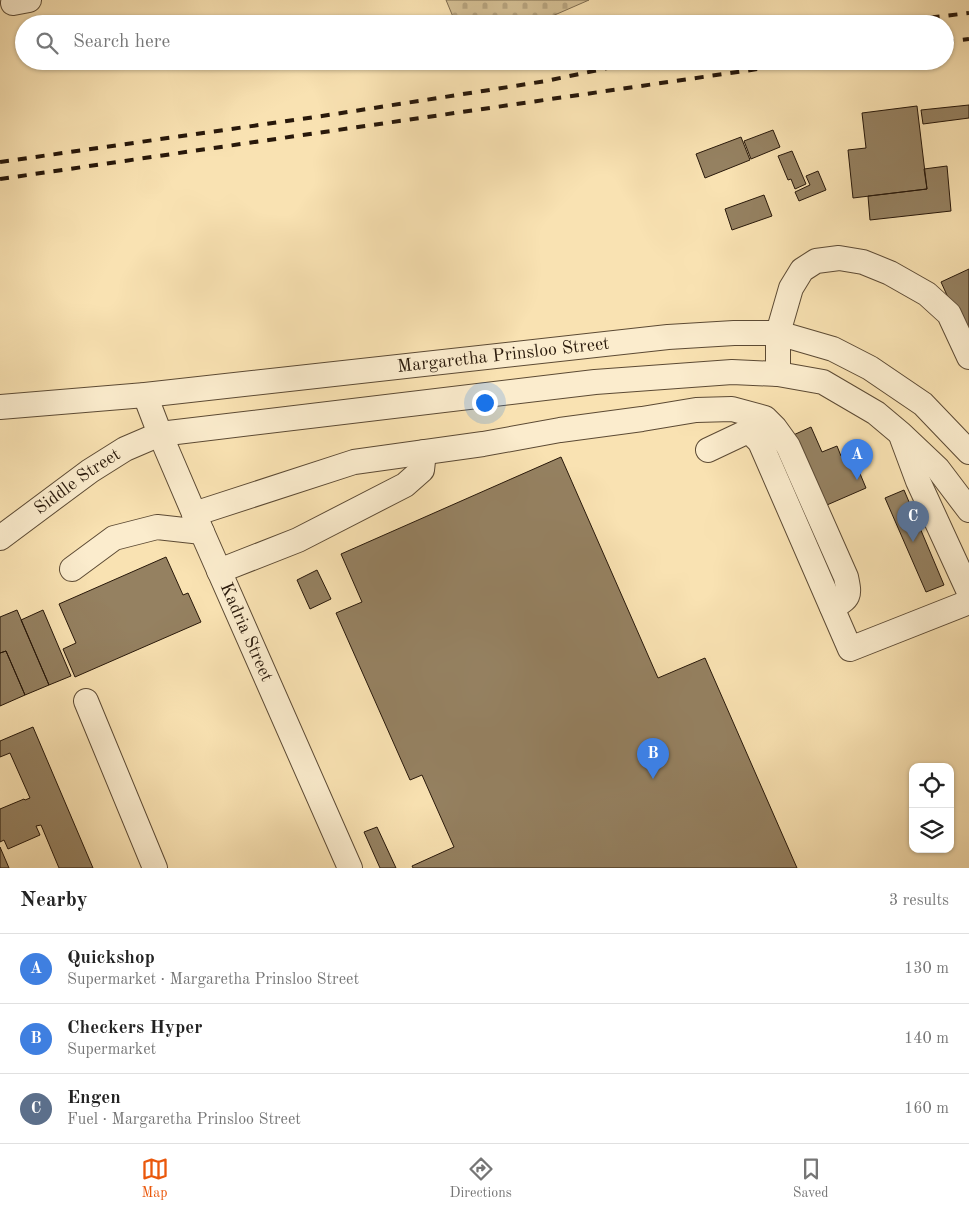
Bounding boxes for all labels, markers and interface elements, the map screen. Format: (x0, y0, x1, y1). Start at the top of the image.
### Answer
search box (15, 15, 954, 70)
icon: search (33, 29, 61, 57)
text: Search here (73, 33, 170, 52)
street label: Margaretha Prinsloo Street (396, 335, 610, 376)
your location (472, 390, 498, 416)
pin: A (841, 439, 873, 480)
street label: Siddle Street (31, 445, 124, 518)
pin: C (897, 501, 929, 542)
street label: Kadria Street (217, 580, 276, 684)
pin: B (637, 738, 669, 779)
map controls (909, 763, 954, 853)
button: locate (909, 763, 954, 808)
button: layers (909, 808, 954, 853)
text: Nearby (20, 890, 88, 911)
text: 3 results (889, 893, 949, 909)
text: Quickshop (67, 949, 155, 968)
text: A (30, 961, 42, 977)
text: 130 m (904, 961, 949, 977)
text: Supermarket · Margaretha Prinsloo Street (67, 972, 359, 988)
text: Checkers Hyper (67, 1019, 203, 1038)
text: B (30, 1031, 42, 1047)
text: 140 m (904, 1031, 949, 1047)
text: Supermarket (67, 1042, 156, 1058)
text: Engen (67, 1089, 121, 1108)
text: C (31, 1101, 41, 1117)
text: 160 m (904, 1101, 949, 1117)
text: Fuel · Margaretha Prinsloo Street (67, 1112, 301, 1128)
tab: Map (141, 1155, 169, 1202)
tab: Directions (450, 1155, 512, 1202)
tab: Saved (793, 1155, 828, 1202)

